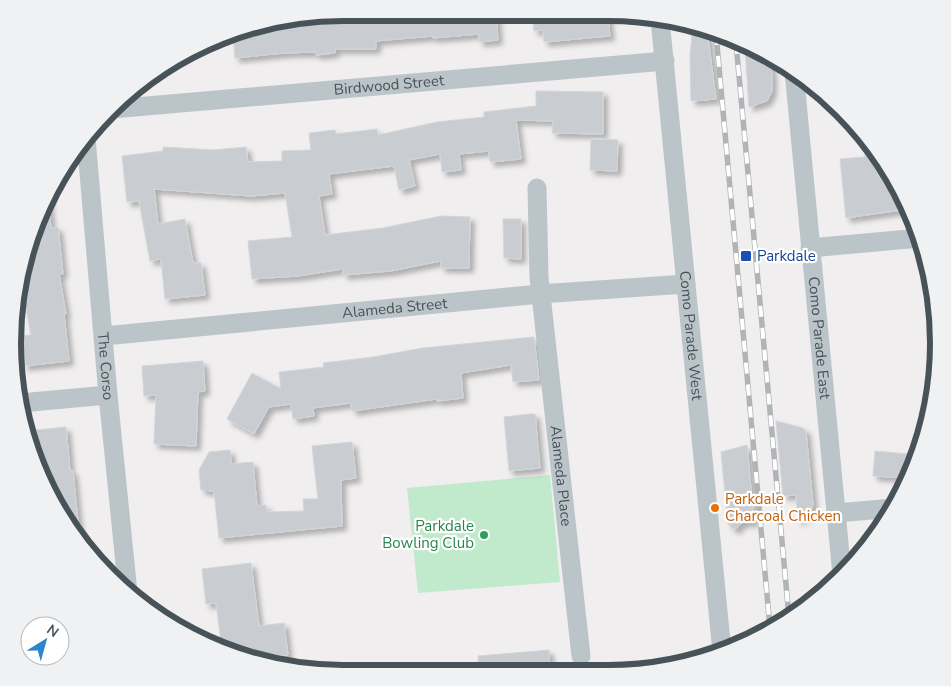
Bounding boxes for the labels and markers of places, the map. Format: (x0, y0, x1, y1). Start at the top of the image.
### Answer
place label: Parkdale (757, 246, 816, 266)
marker: Parkdale (739, 249, 753, 263)
place label: Parkdale Charcoal Chicken (725, 489, 841, 526)
marker: Parkdale Charcoal Chicken (709, 502, 721, 514)
place label: Parkdale Bowling Club (382, 516, 474, 553)
marker: Parkdale Bowling Club (478, 529, 490, 541)

